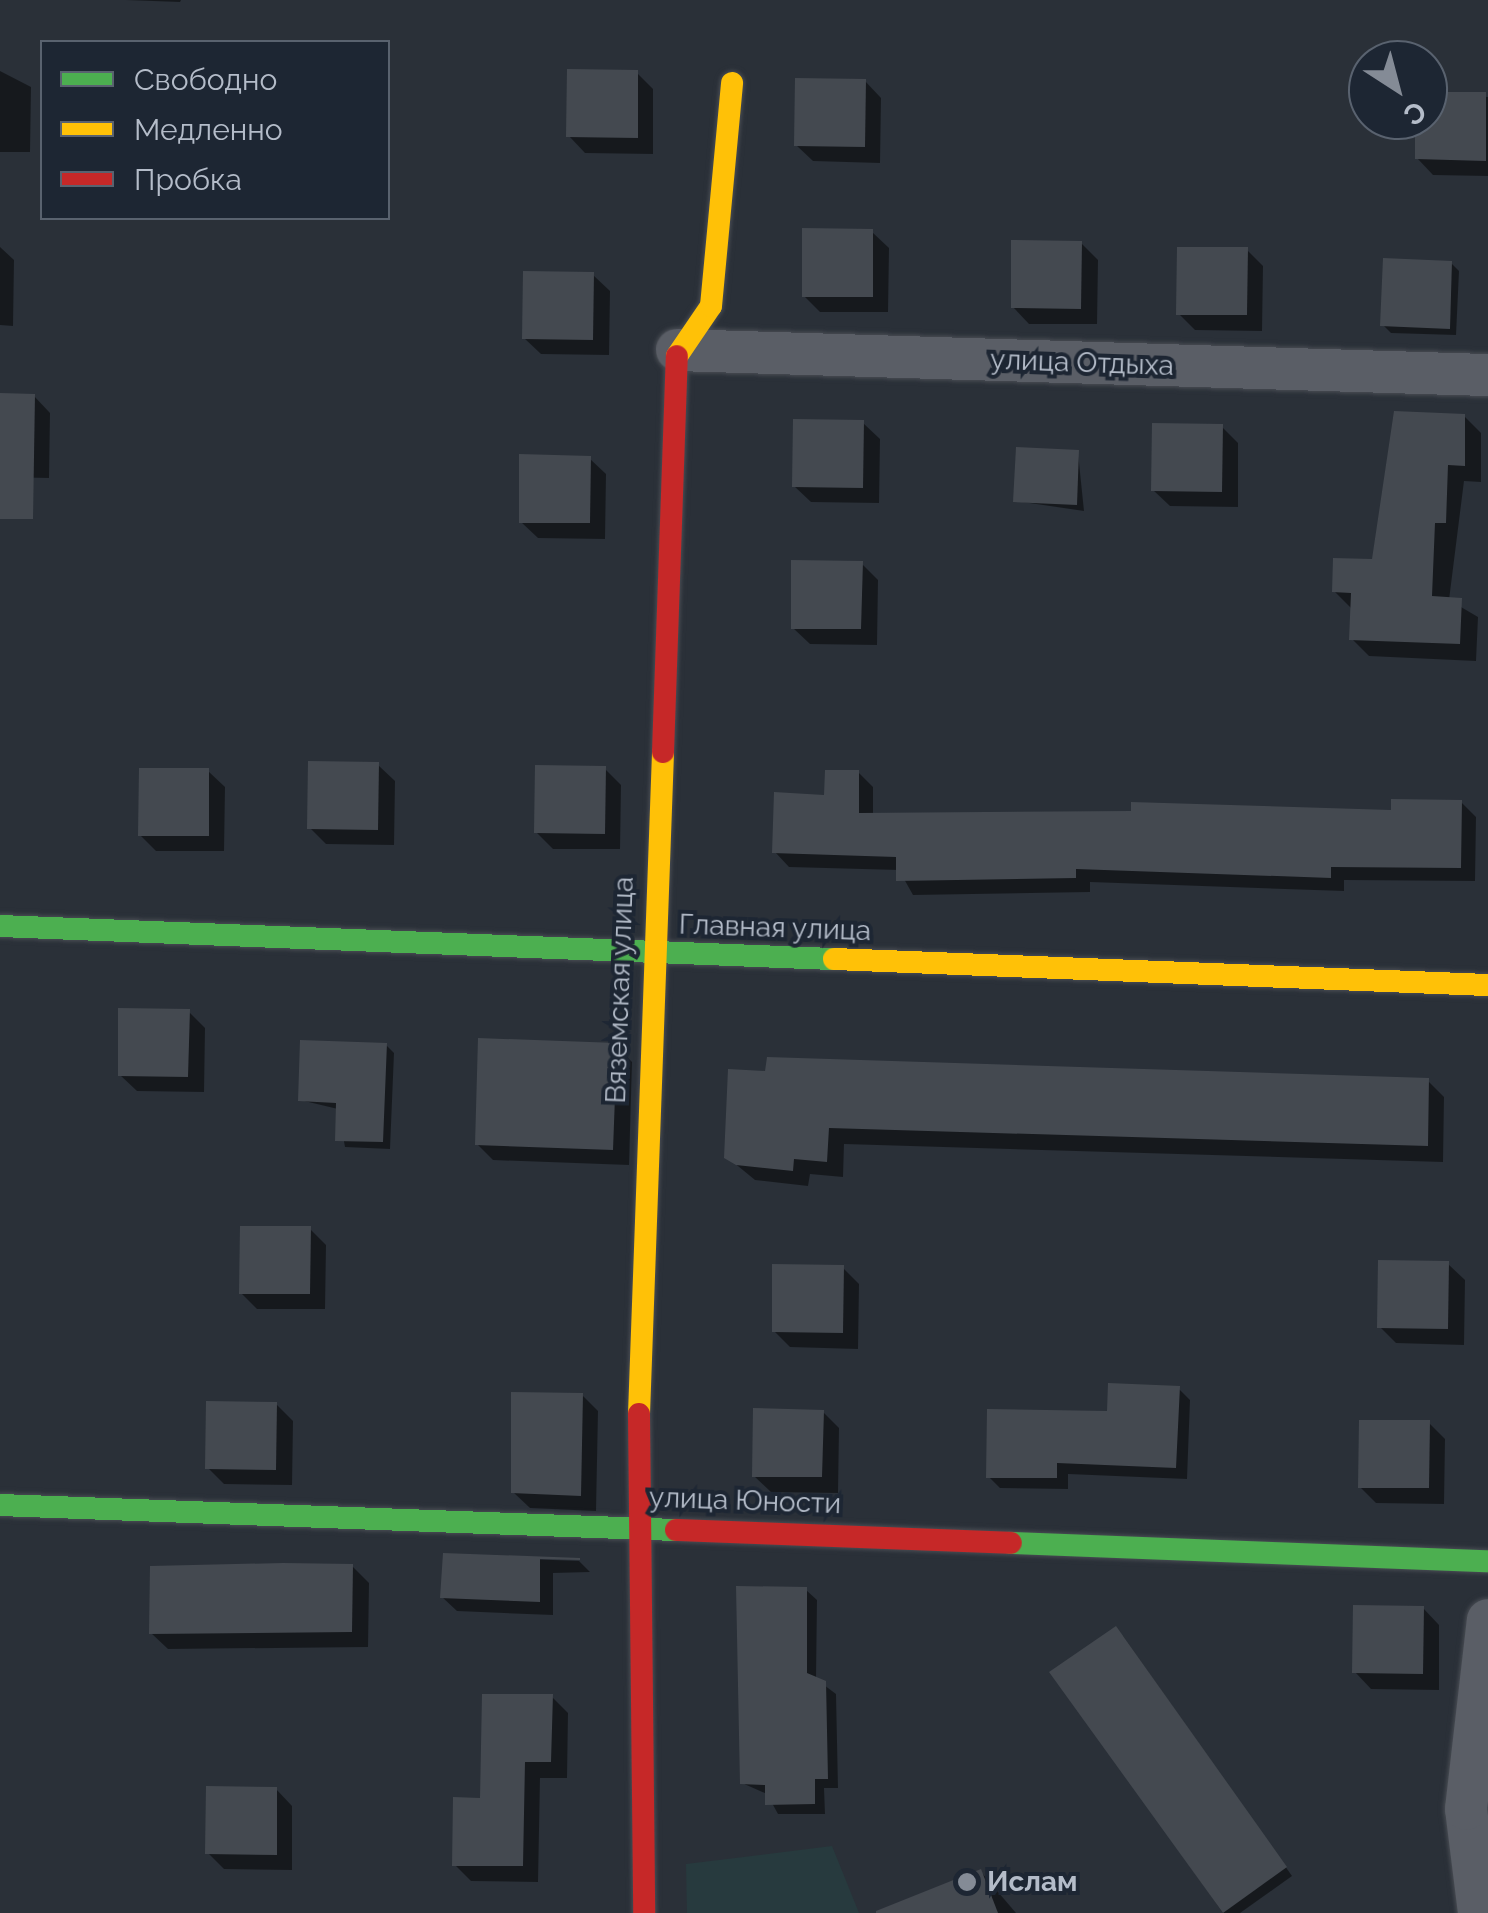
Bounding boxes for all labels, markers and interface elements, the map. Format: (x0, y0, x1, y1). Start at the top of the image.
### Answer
legend (40, 40, 390, 220)
north arrow (1348, 40, 1448, 140)
text: Свободно (134, 62, 277, 97)
text: С (1397, 94, 1432, 132)
text: Медленно (134, 112, 283, 147)
text: Пробка (134, 162, 242, 197)
street label: улица Отдыха (990, 343, 1174, 383)
street label: Вяземская улица (599, 876, 641, 1104)
street label: Главная улица (678, 908, 872, 948)
street label: улица Юности (648, 1481, 842, 1521)
place label: Ислам (987, 1865, 1077, 1899)
marker: Ислам (956, 1871, 978, 1893)

